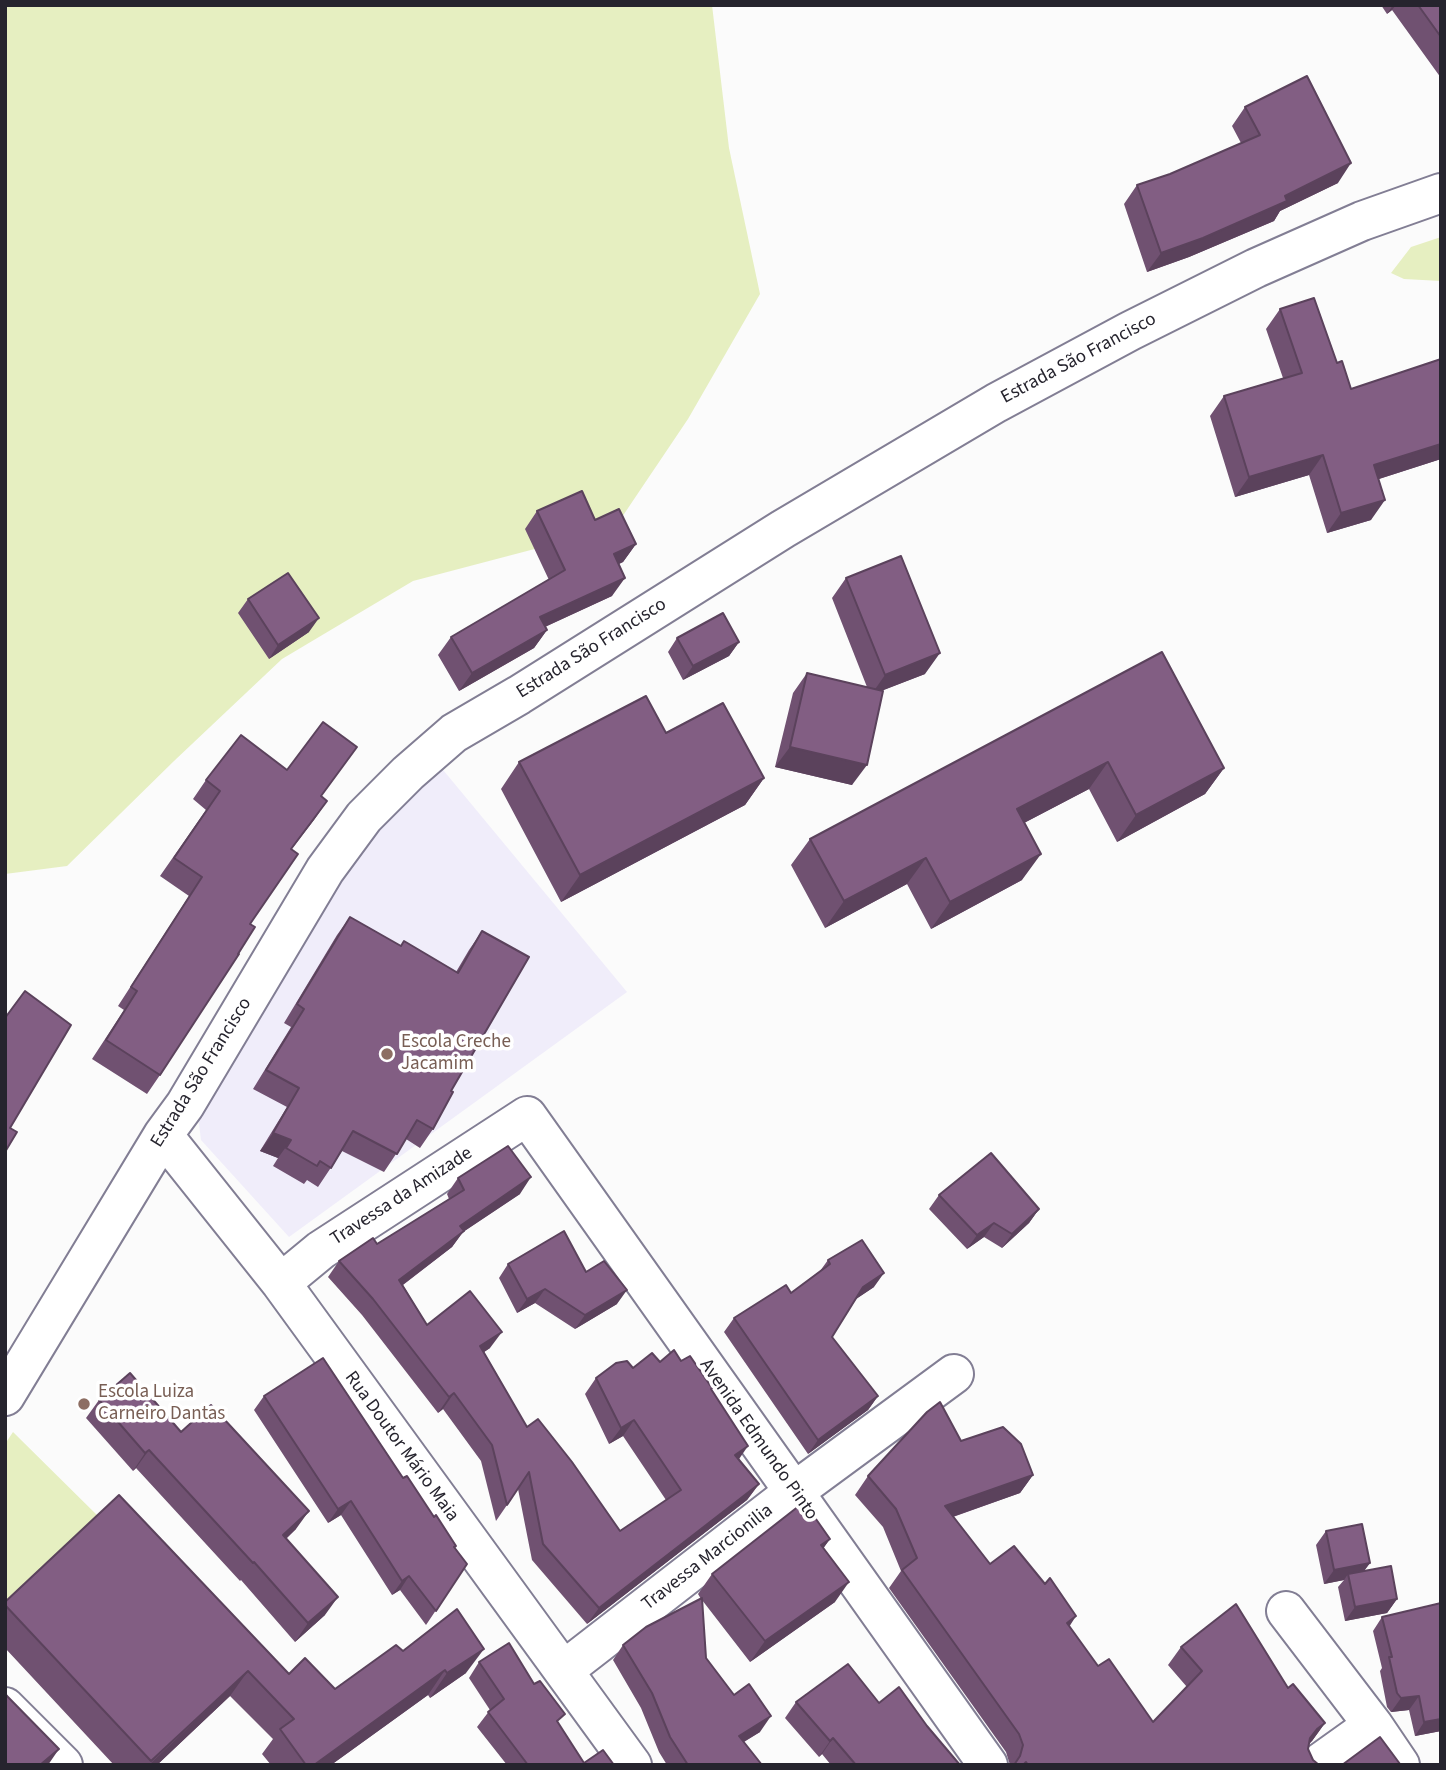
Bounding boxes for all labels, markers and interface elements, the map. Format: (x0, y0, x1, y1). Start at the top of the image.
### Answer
street label: Estrada São Francisco (998, 308, 1160, 410)
street label: Estrada São Francisco (513, 594, 671, 704)
street label: Estrada São Francisco (147, 994, 257, 1152)
place label: Escola Creche Jacamim (401, 1032, 511, 1076)
marker: Escola Creche Jacamim (379, 1046, 395, 1062)
street label: Travessa da Amizade (327, 1143, 477, 1251)
street label: Avenida Edmundo Pinto (694, 1355, 822, 1525)
street label: Rua Doutor Mário Maia (339, 1367, 463, 1527)
place label: Escola Luiza Carneiro Dantas (98, 1382, 225, 1426)
marker: Escola Luiza Carneiro Dantas (76, 1396, 92, 1412)
street label: Travessa Marcionilia (638, 1500, 778, 1616)

